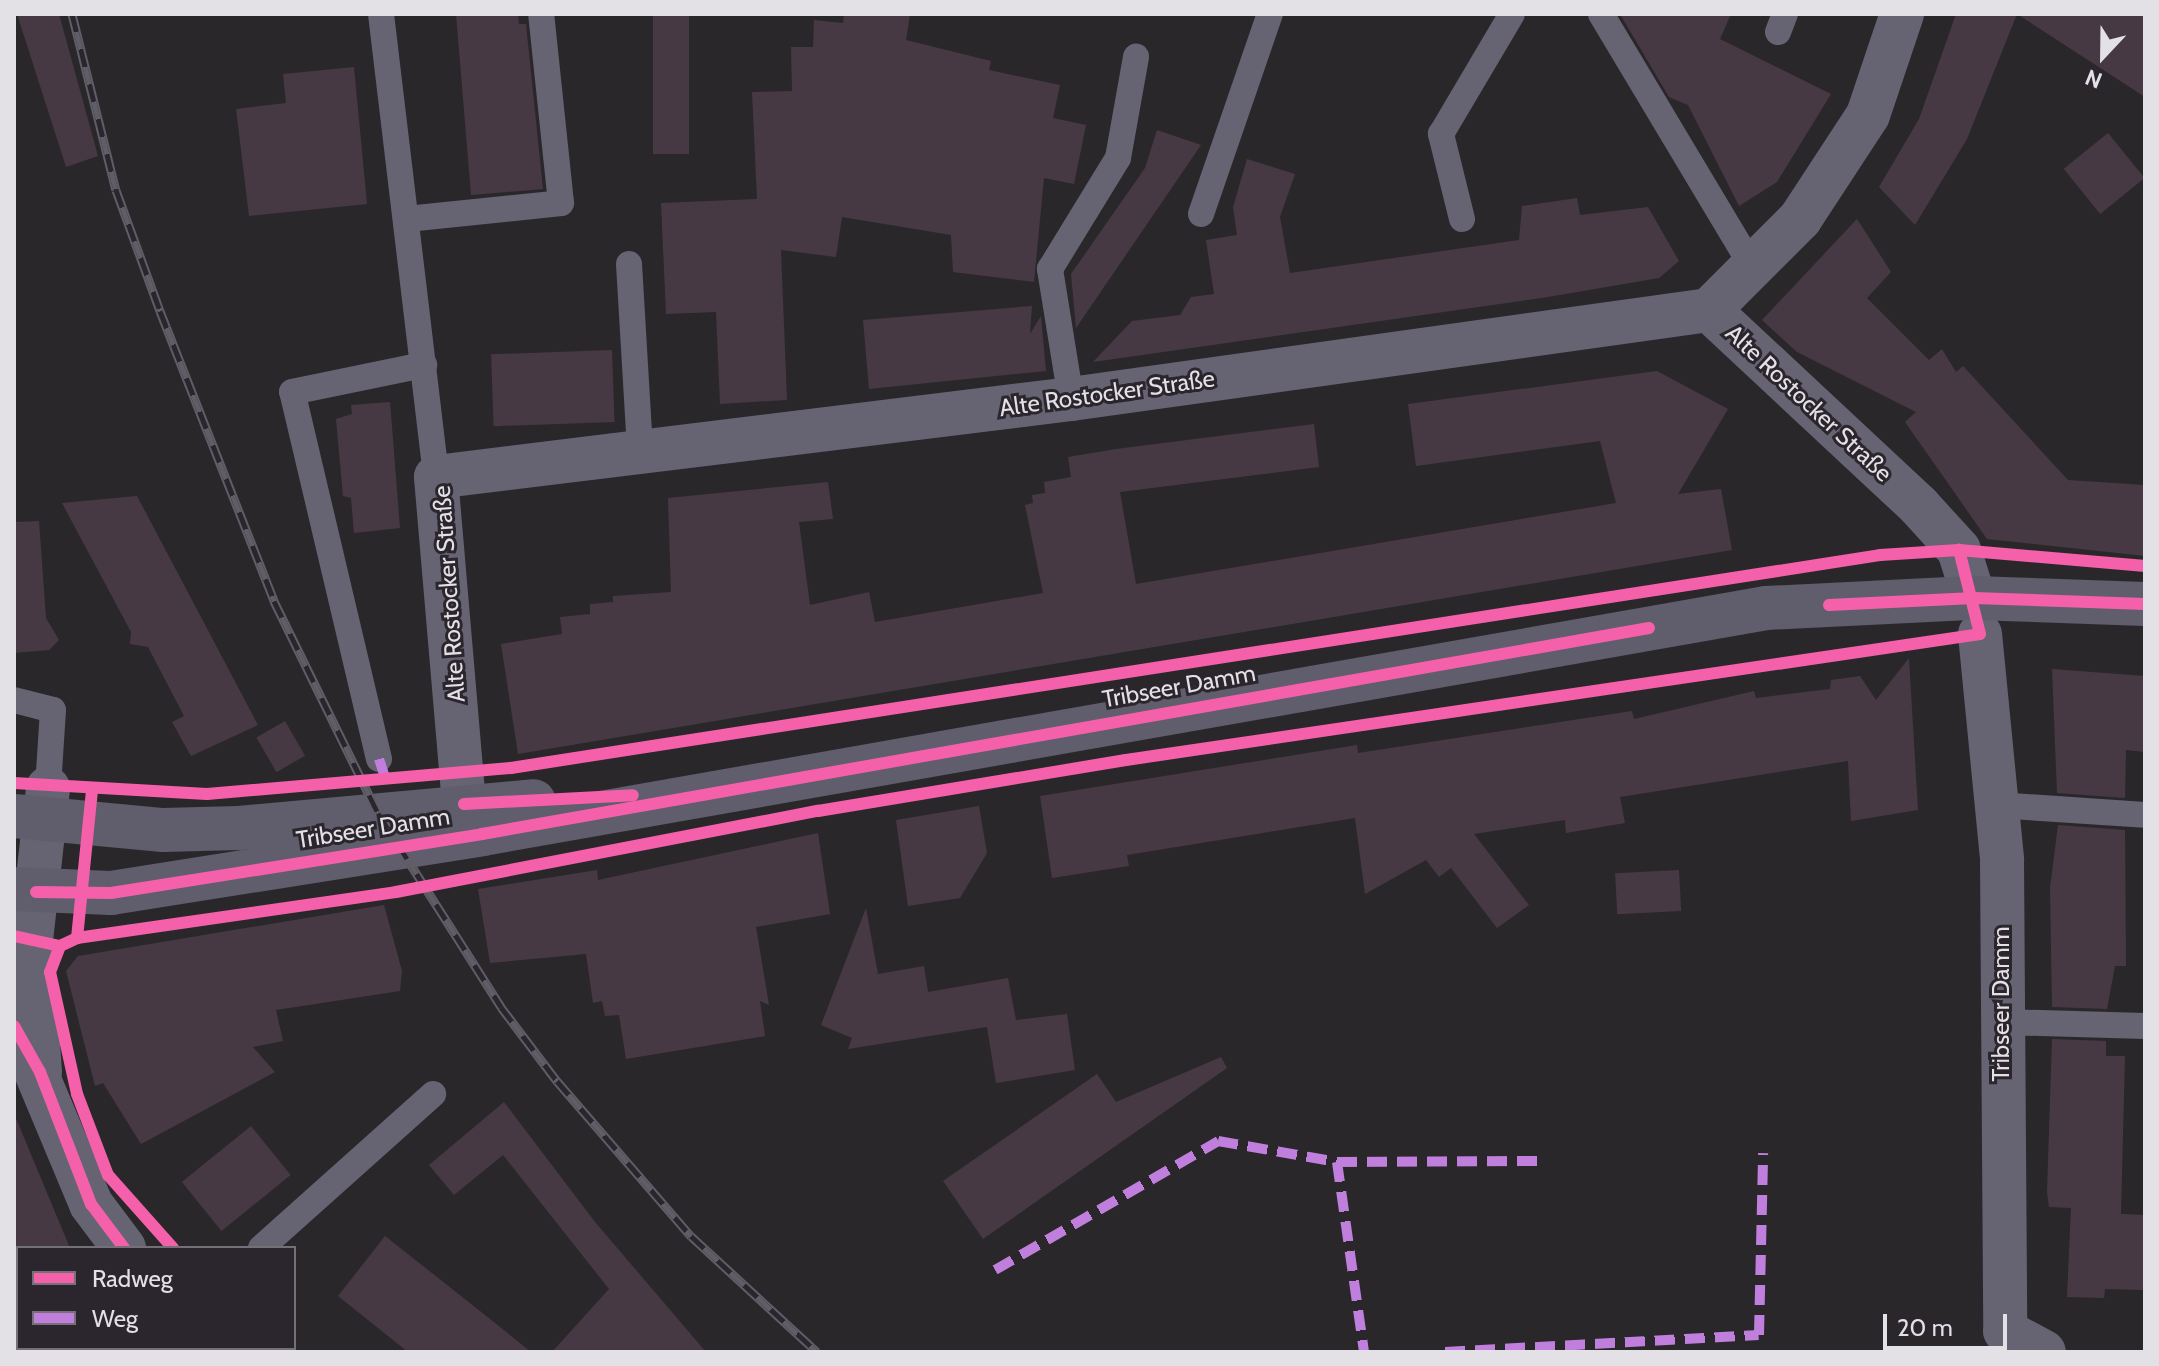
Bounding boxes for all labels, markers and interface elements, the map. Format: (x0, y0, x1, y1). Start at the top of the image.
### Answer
north arrow (2063, 16, 2143, 96)
text: N (2082, 63, 2106, 94)
street label: Alte Rostocker Straße (1720, 318, 1898, 488)
street label: Alte Rostocker Straße (997, 364, 1217, 422)
street label: Alte Rostocker Straße (427, 485, 471, 703)
street label: Tribseer Damm (1100, 658, 1258, 714)
street label: Tribseer Damm (294, 802, 452, 854)
street label: Tribseer Damm (1987, 926, 2015, 1082)
legend (16, 1246, 296, 1350)
text: Radweg (92, 1264, 173, 1293)
scale bar (1887, 1298, 2011, 1348)
text: Weg (92, 1304, 138, 1333)
text: 20 m (1897, 1313, 1953, 1342)

